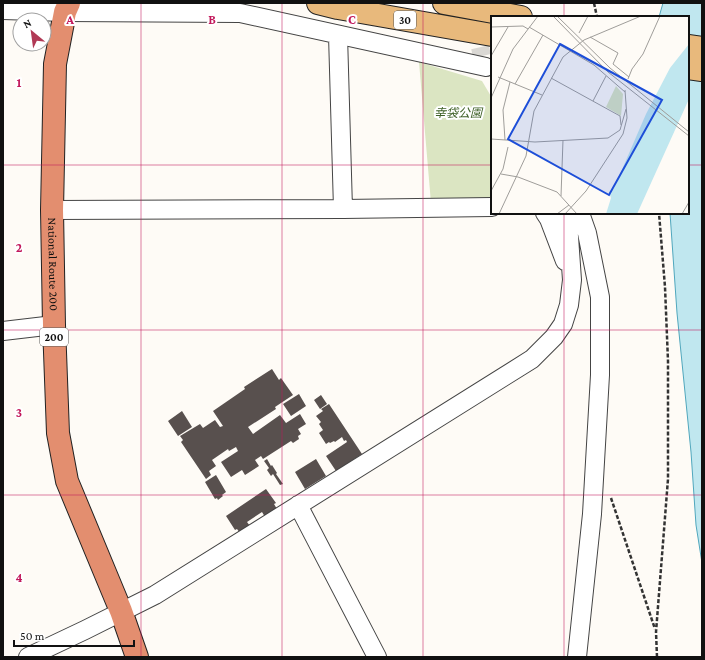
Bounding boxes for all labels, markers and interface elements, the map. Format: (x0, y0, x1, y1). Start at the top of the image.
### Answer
road number: 30 (394, 11, 416, 29)
north arrow (12, 12, 52, 52)
text: A (65, 12, 74, 27)
text: B (208, 12, 216, 27)
text: C (348, 12, 356, 27)
text: N (21, 16, 34, 30)
inset map (491, 16, 689, 214)
text: 1 (17, 75, 22, 90)
park label: 幸袋公園 (434, 106, 484, 120)
street label: National Route 200 (45, 217, 61, 311)
text: 2 (16, 240, 23, 255)
road number: 200 (40, 328, 68, 346)
text: 3 (16, 405, 22, 420)
text: 4 (15, 570, 23, 585)
scale bar (14, 622, 134, 648)
text: 50 m (20, 629, 45, 643)

